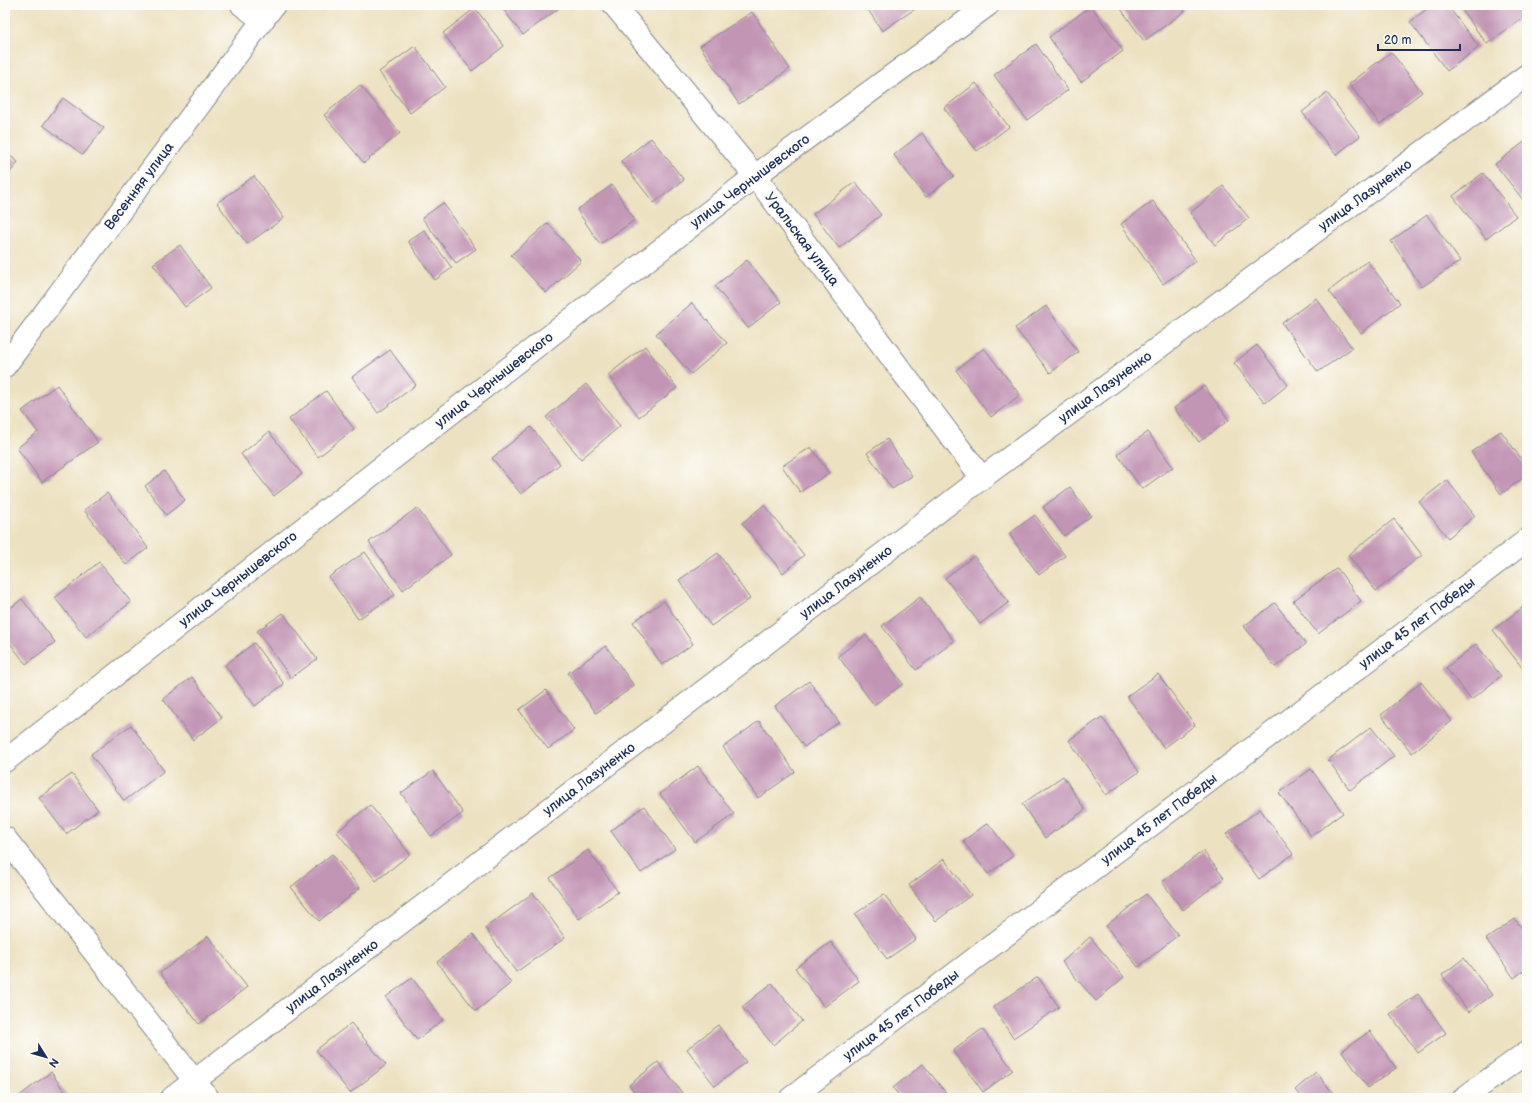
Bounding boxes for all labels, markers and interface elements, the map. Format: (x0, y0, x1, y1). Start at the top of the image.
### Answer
scale bar (1378, 26, 1460, 52)
text: 20 m (1384, 33, 1411, 48)
street label: улица Чернышевского (687, 131, 813, 231)
street label: Весенняя улица (101, 138, 178, 233)
street label: улица Лазуненко (1315, 155, 1415, 235)
street label: Уральская улица (761, 189, 843, 290)
street label: улица Чернышевского (432, 329, 556, 431)
street label: улица Лазуненко (1055, 347, 1155, 427)
street label: улица Чернышевского (176, 528, 300, 630)
street label: улица Лазуненко (797, 542, 895, 622)
street label: улица 45 лет Победы (1356, 574, 1478, 672)
street label: улица Лазуненко (540, 739, 638, 819)
street label: улица 45 лет Победы (1098, 770, 1220, 868)
street label: улица Лазуненко (283, 936, 381, 1016)
street label: улица 45 лет Победы (840, 966, 962, 1064)
north arrow (26, 1037, 66, 1077)
text: N (46, 1056, 61, 1070)

